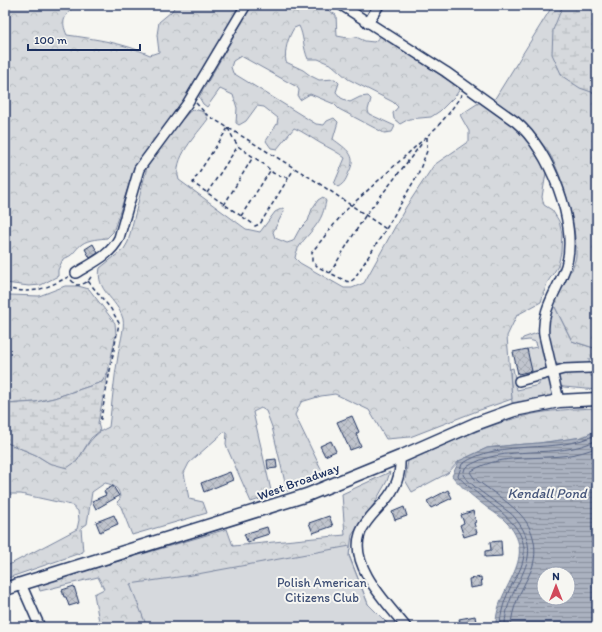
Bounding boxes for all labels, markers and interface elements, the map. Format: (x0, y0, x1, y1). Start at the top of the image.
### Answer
scale bar (28, 26, 140, 52)
text: 100 m (34, 33, 67, 47)
street label: West Broadway (255, 460, 341, 503)
water label: Kendall Pond (507, 485, 588, 502)
north arrow (536, 566, 576, 606)
text: N (552, 570, 560, 583)
park label: Polish American Citizens Club (277, 575, 368, 605)

